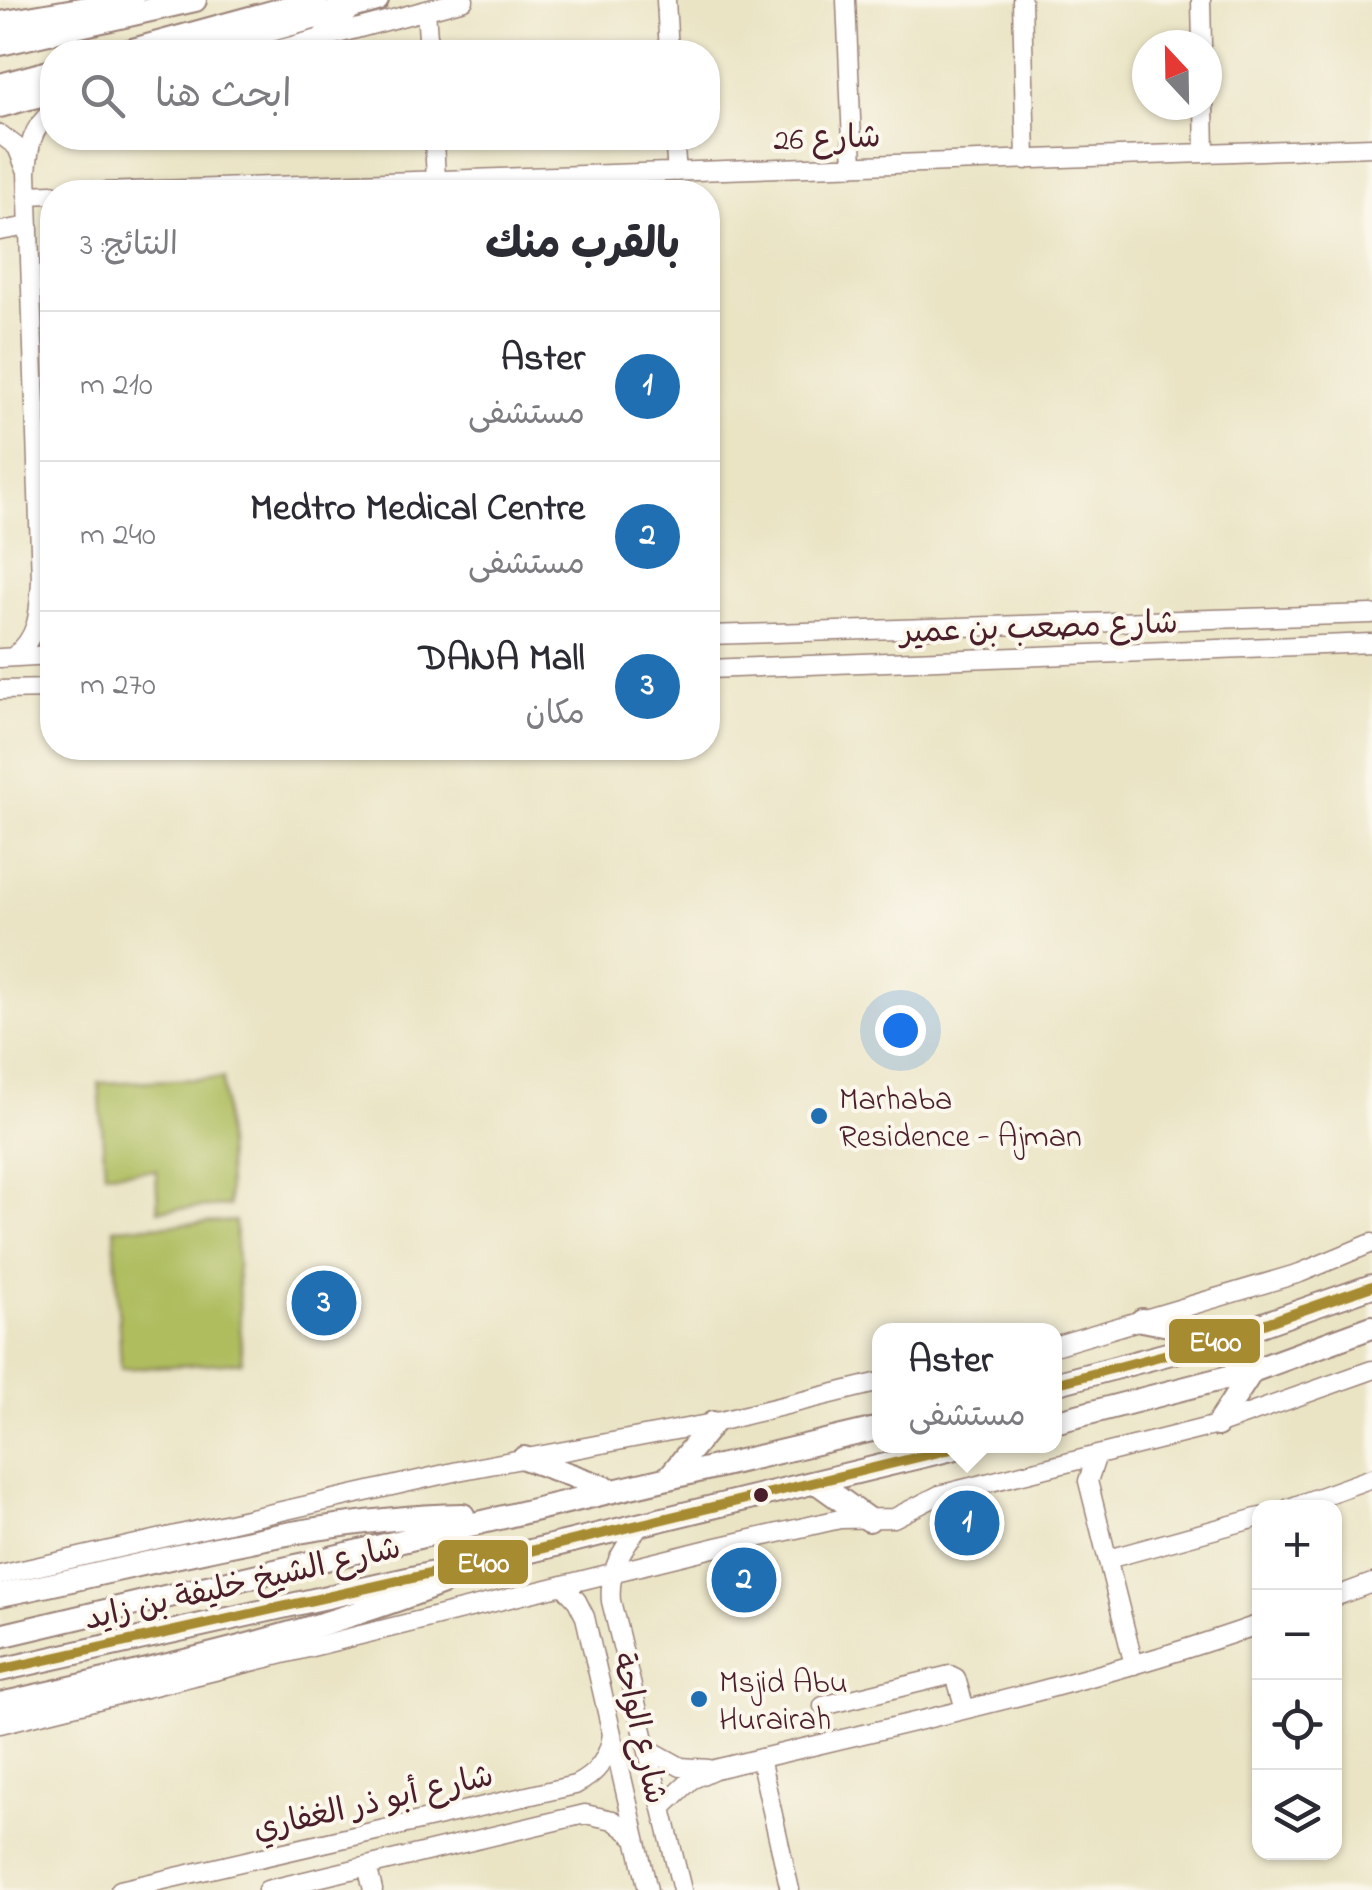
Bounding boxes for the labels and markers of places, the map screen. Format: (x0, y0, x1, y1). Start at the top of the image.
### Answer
place label: Marhaba Residence - Ajman (839, 1078, 1082, 1162)
marker: Marhaba Residence - Ajman (808, 1105, 830, 1127)
pin: 3 (292, 1266, 356, 1340)
unlabelled marker (751, 1485, 771, 1505)
pin: 1 (934, 1486, 1000, 1560)
pin: 2 (712, 1542, 776, 1618)
place label: Msjid Abu Hurairah (719, 1661, 848, 1745)
marker: Msjid Abu Hurairah (688, 1688, 710, 1710)

